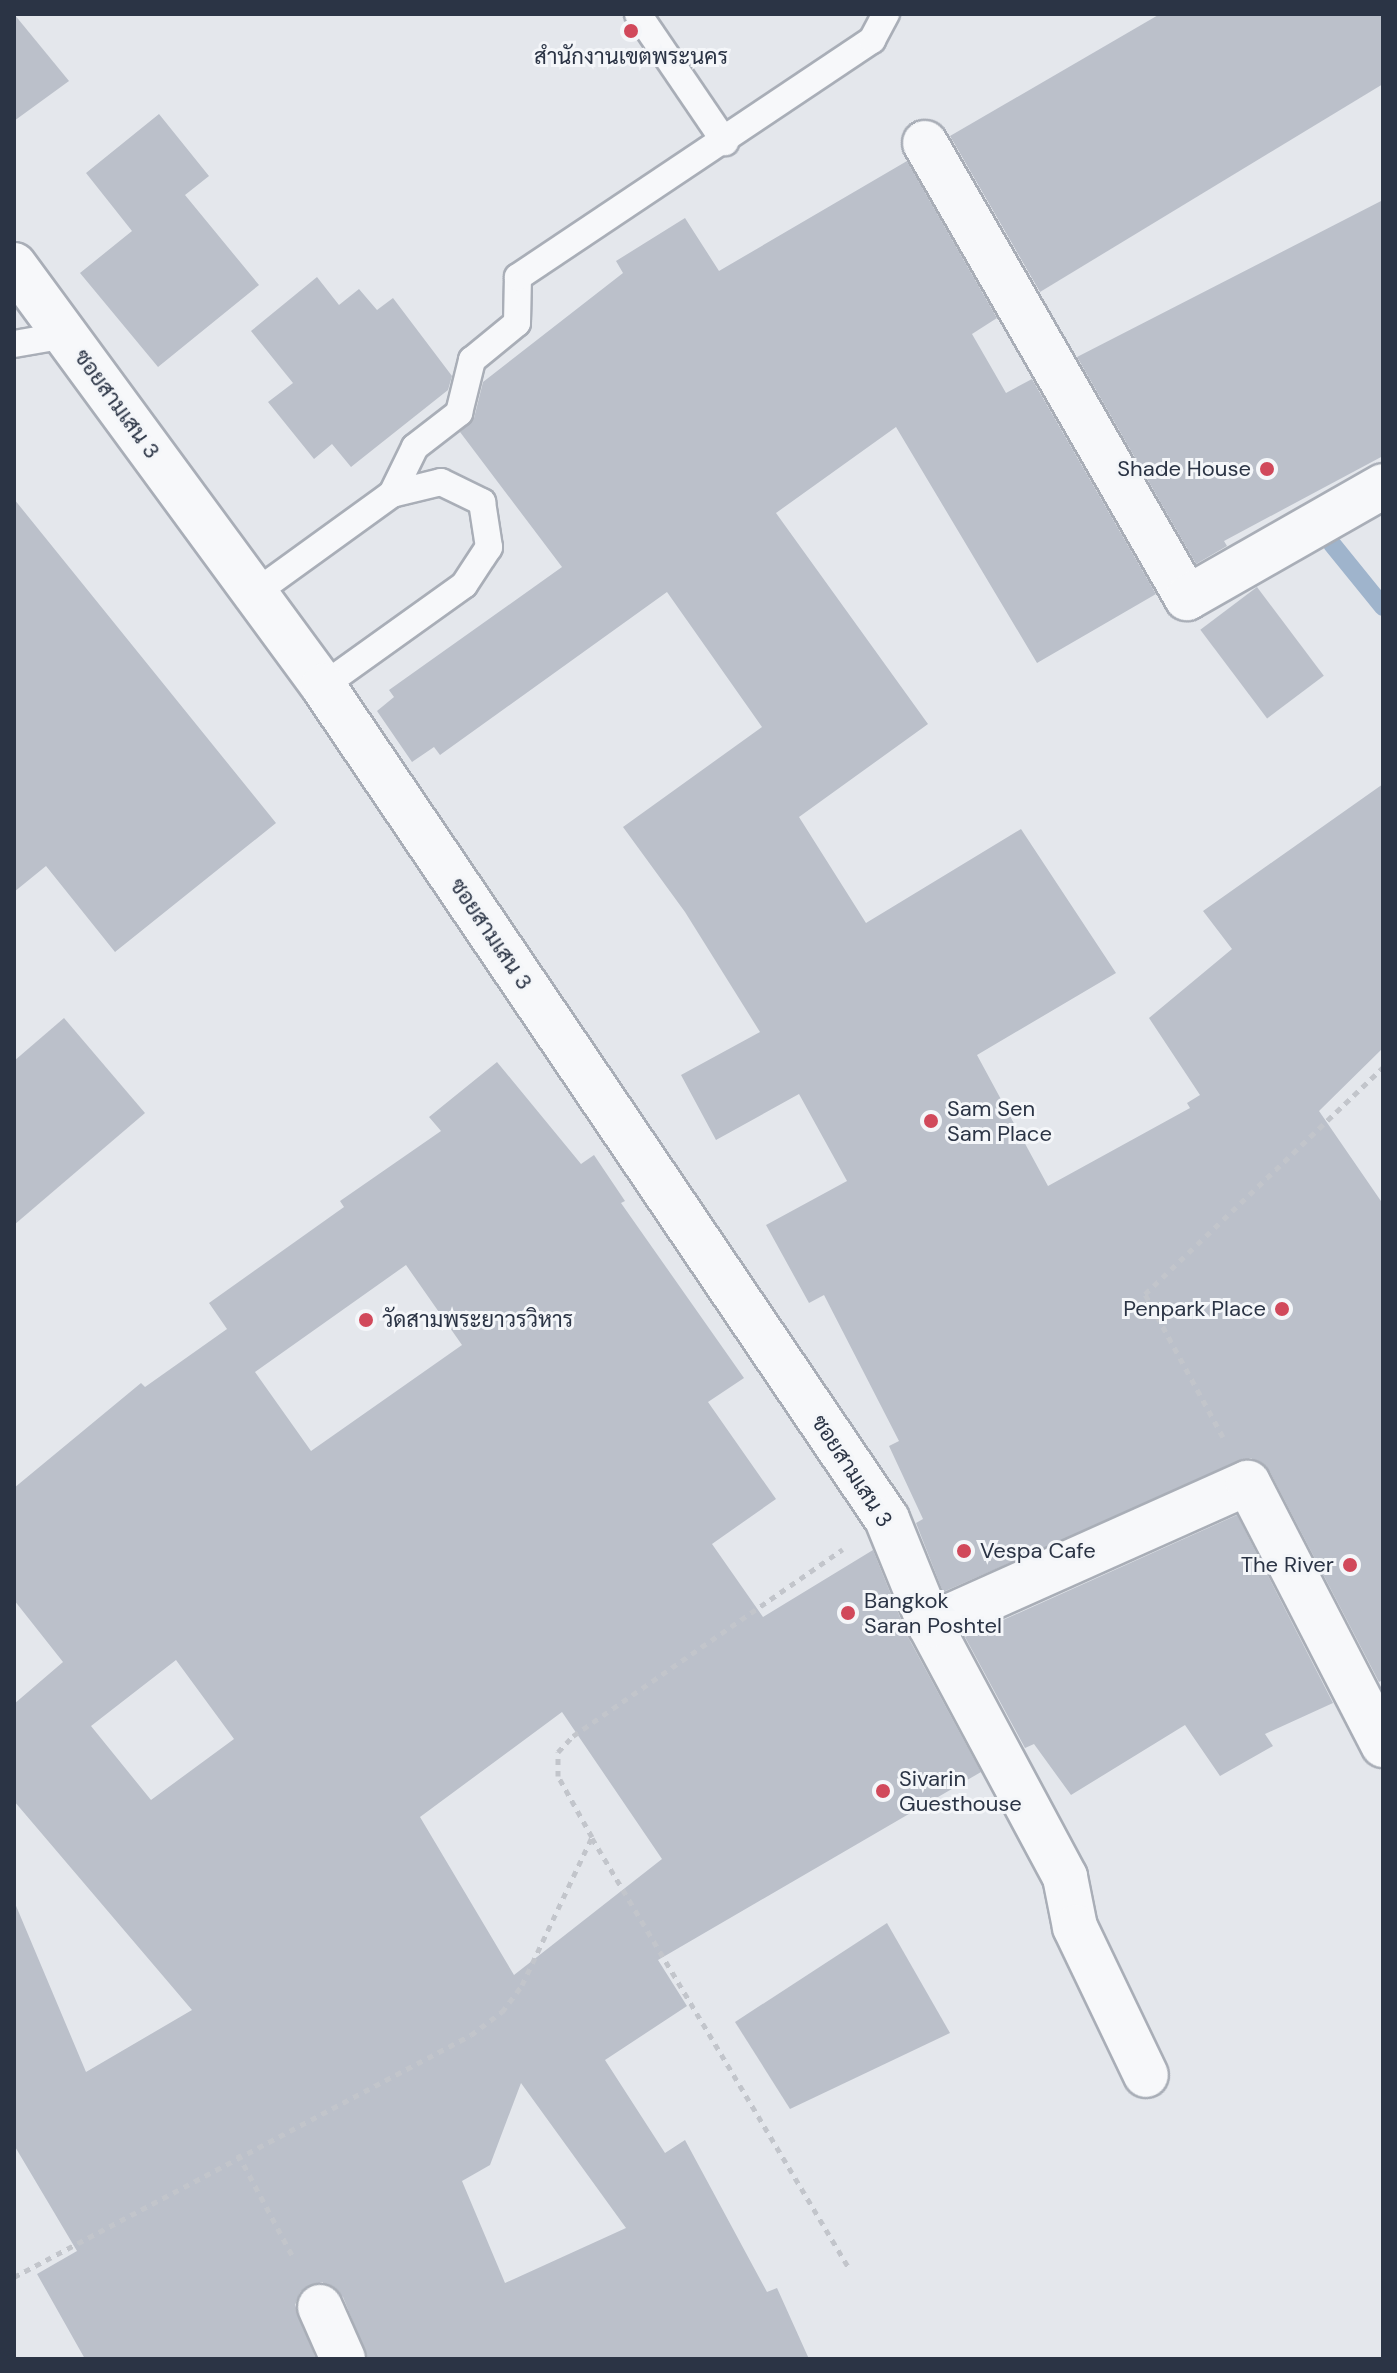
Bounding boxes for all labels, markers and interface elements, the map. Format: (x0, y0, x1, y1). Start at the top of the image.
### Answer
marker: สำนักงานเขตพระนคร (622, 22, 640, 40)
place label: สำนักงานเขตพระนคร (534, 44, 728, 70)
street label: ซอยสามเสน 3 (69, 344, 165, 464)
place label: Shade House (1117, 456, 1251, 482)
marker: Shade House (1258, 460, 1276, 478)
street label: ซอยสามเสน 3 (444, 873, 538, 995)
place label: Sam Sen Sam Place (947, 1095, 1052, 1146)
marker: Sam Sen Sam Place (922, 1112, 940, 1130)
place label: Penpark Place (1123, 1296, 1266, 1322)
marker: Penpark Place (1273, 1300, 1291, 1318)
place label: วัดสามพระยาวรวิหาร (382, 1307, 573, 1333)
marker: วัดสามพระยาวรวิหาร (357, 1311, 375, 1329)
street label: ซอยสามเสน 3 (806, 1410, 898, 1532)
place label: Vespa Cafe (980, 1538, 1096, 1564)
marker: Vespa Cafe (955, 1542, 973, 1560)
place label: The River (1241, 1552, 1334, 1578)
marker: The River (1341, 1556, 1359, 1574)
place label: Bangkok Saran Poshtel (864, 1587, 1002, 1638)
marker: Bangkok Saran Poshtel (839, 1604, 857, 1622)
place label: Sivarin Guesthouse (899, 1765, 1022, 1816)
marker: Sivarin Guesthouse (874, 1782, 892, 1800)

